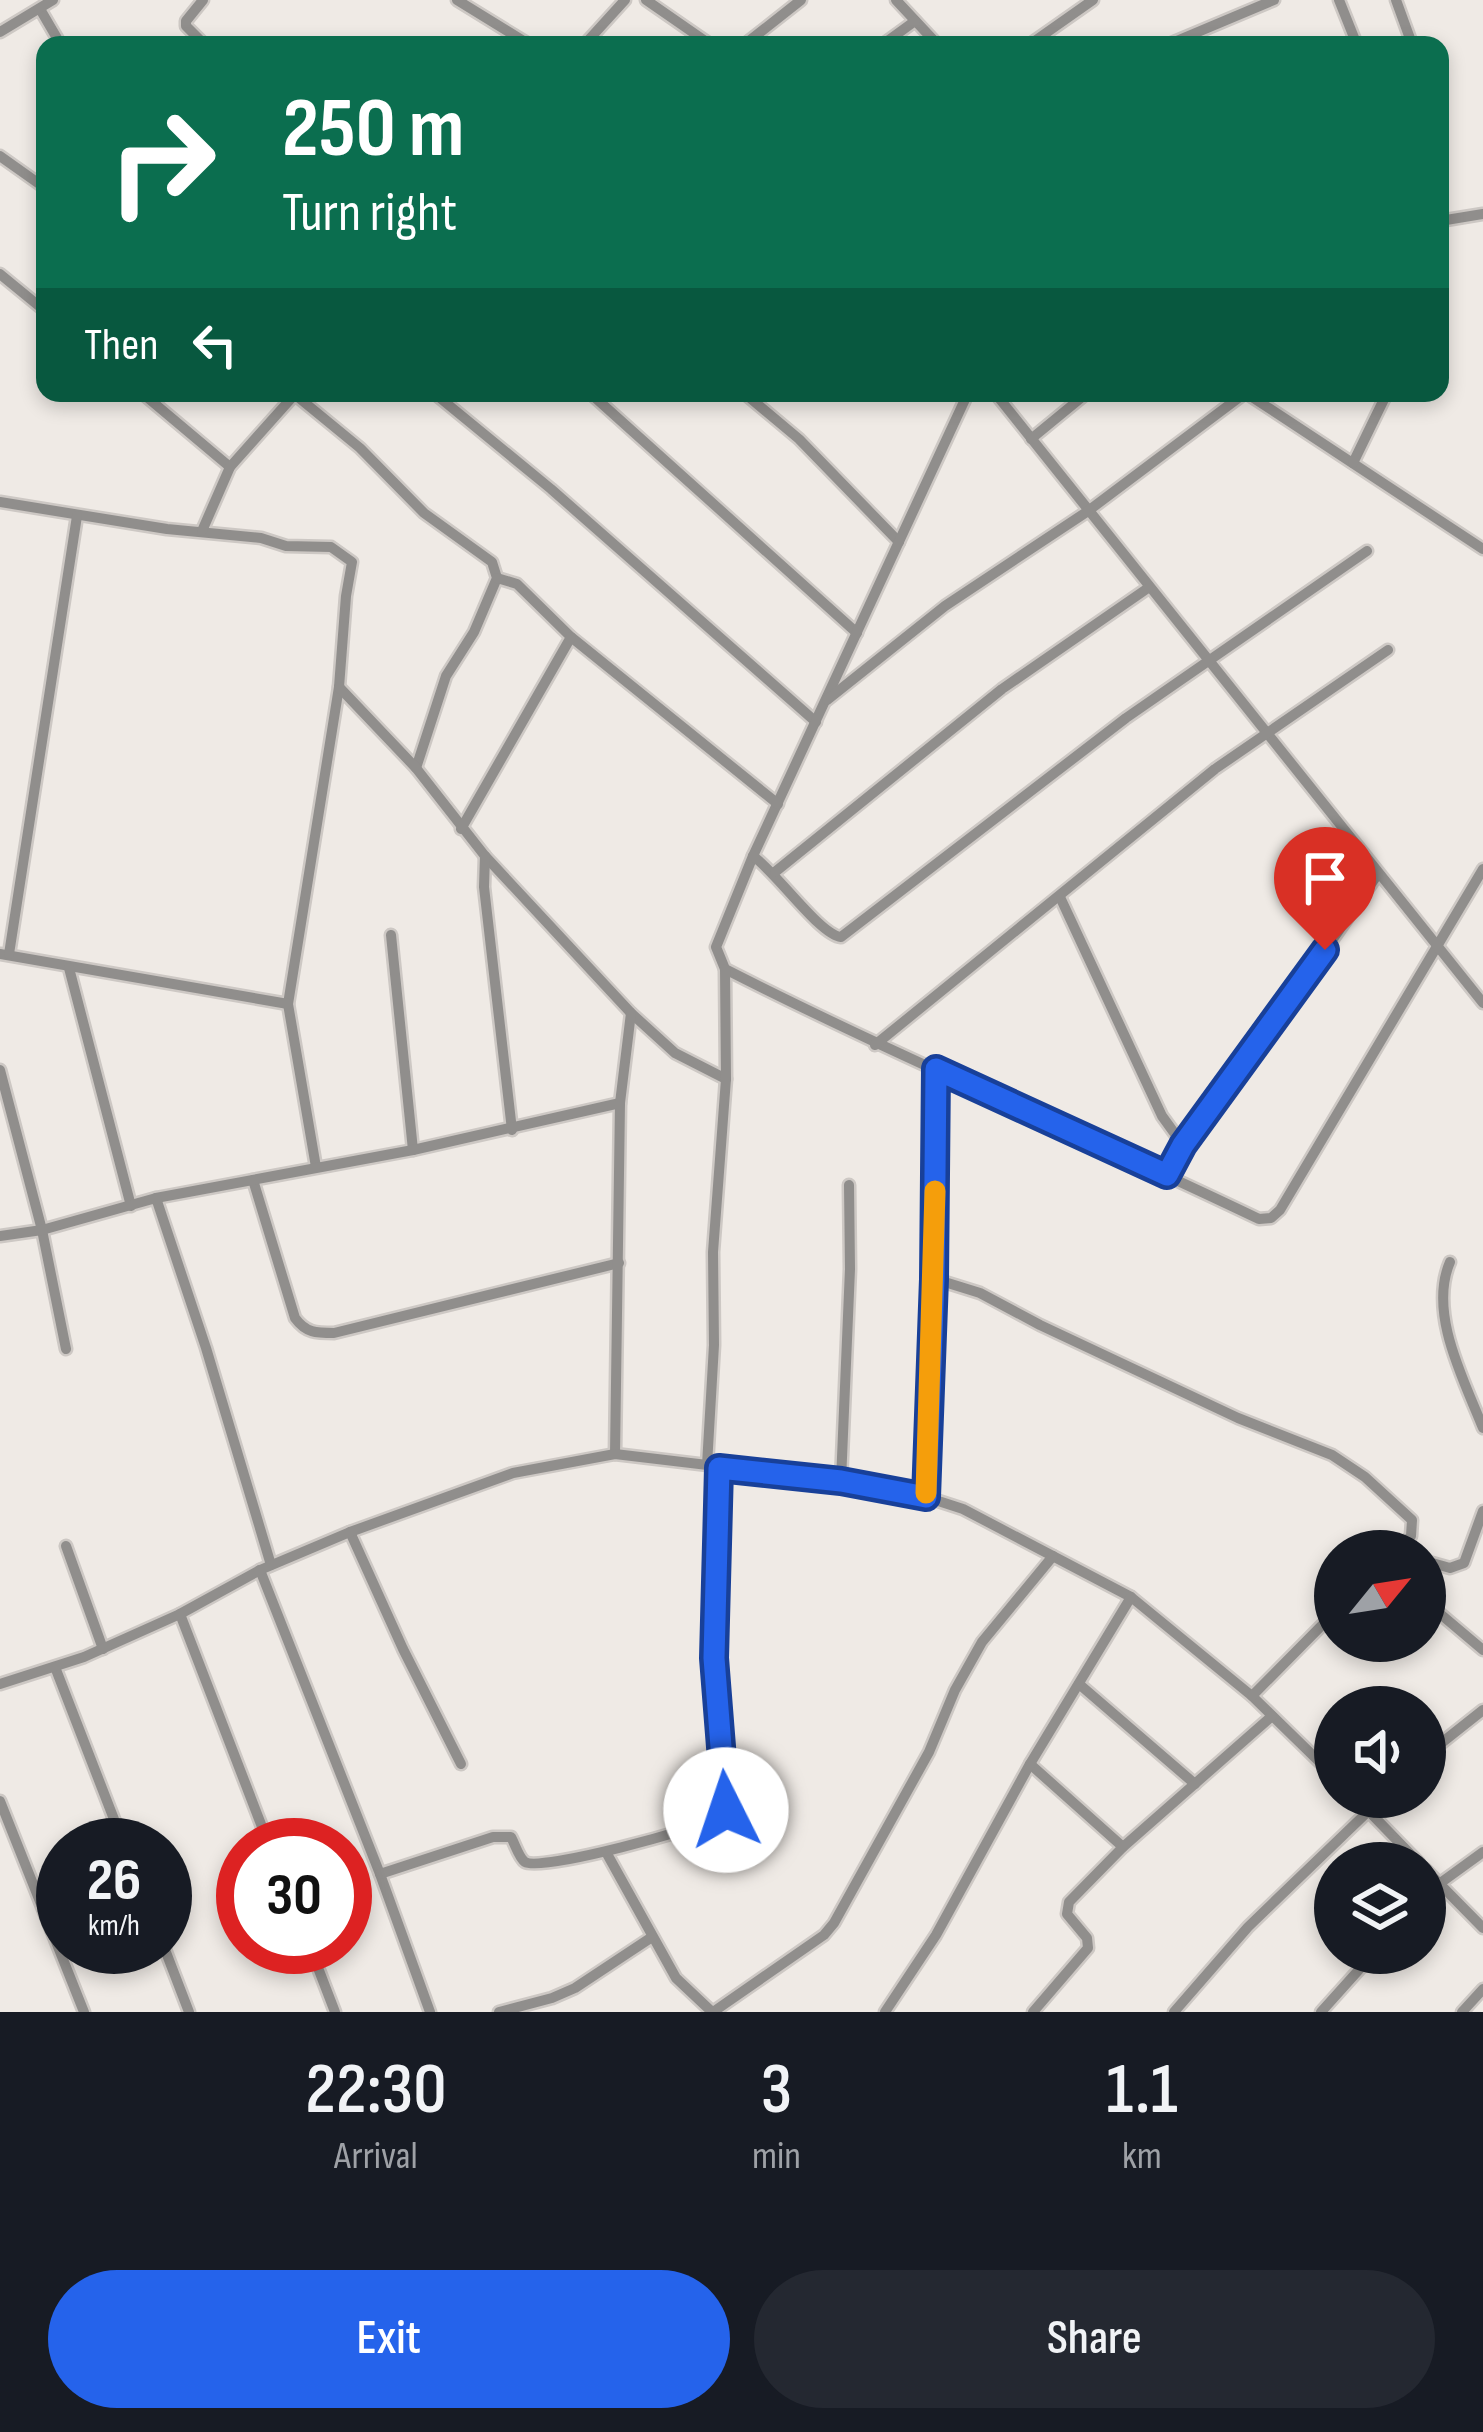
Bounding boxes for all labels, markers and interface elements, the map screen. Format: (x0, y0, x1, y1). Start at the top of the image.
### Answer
text: 250 m (282, 79, 464, 180)
icon: right (84, 84, 240, 240)
text: Turn right (282, 181, 457, 246)
icon: left (182, 312, 248, 378)
text: Then (84, 318, 158, 373)
pin (1274, 827, 1376, 950)
icon: arrive (1292, 845, 1358, 911)
north arrow (1314, 1530, 1446, 1662)
map controls (1314, 1530, 1446, 1974)
button: sound (1314, 1686, 1446, 1818)
position arrow (663, 1747, 789, 1873)
speed limit sign: 30 (216, 1818, 372, 1974)
button: layers (1314, 1842, 1446, 1974)
text: 26 (87, 1845, 141, 1917)
text: km/h (88, 1908, 140, 1944)
text: 22:30 (305, 2047, 447, 2134)
text: 3 (761, 2047, 792, 2134)
text: 1.1 (1106, 2047, 1178, 2134)
text: Arrival (334, 2133, 418, 2180)
text: min (752, 2133, 801, 2180)
text: km (1122, 2133, 1162, 2180)
button: Exit (48, 2270, 730, 2408)
button: Share (754, 2270, 1435, 2408)

